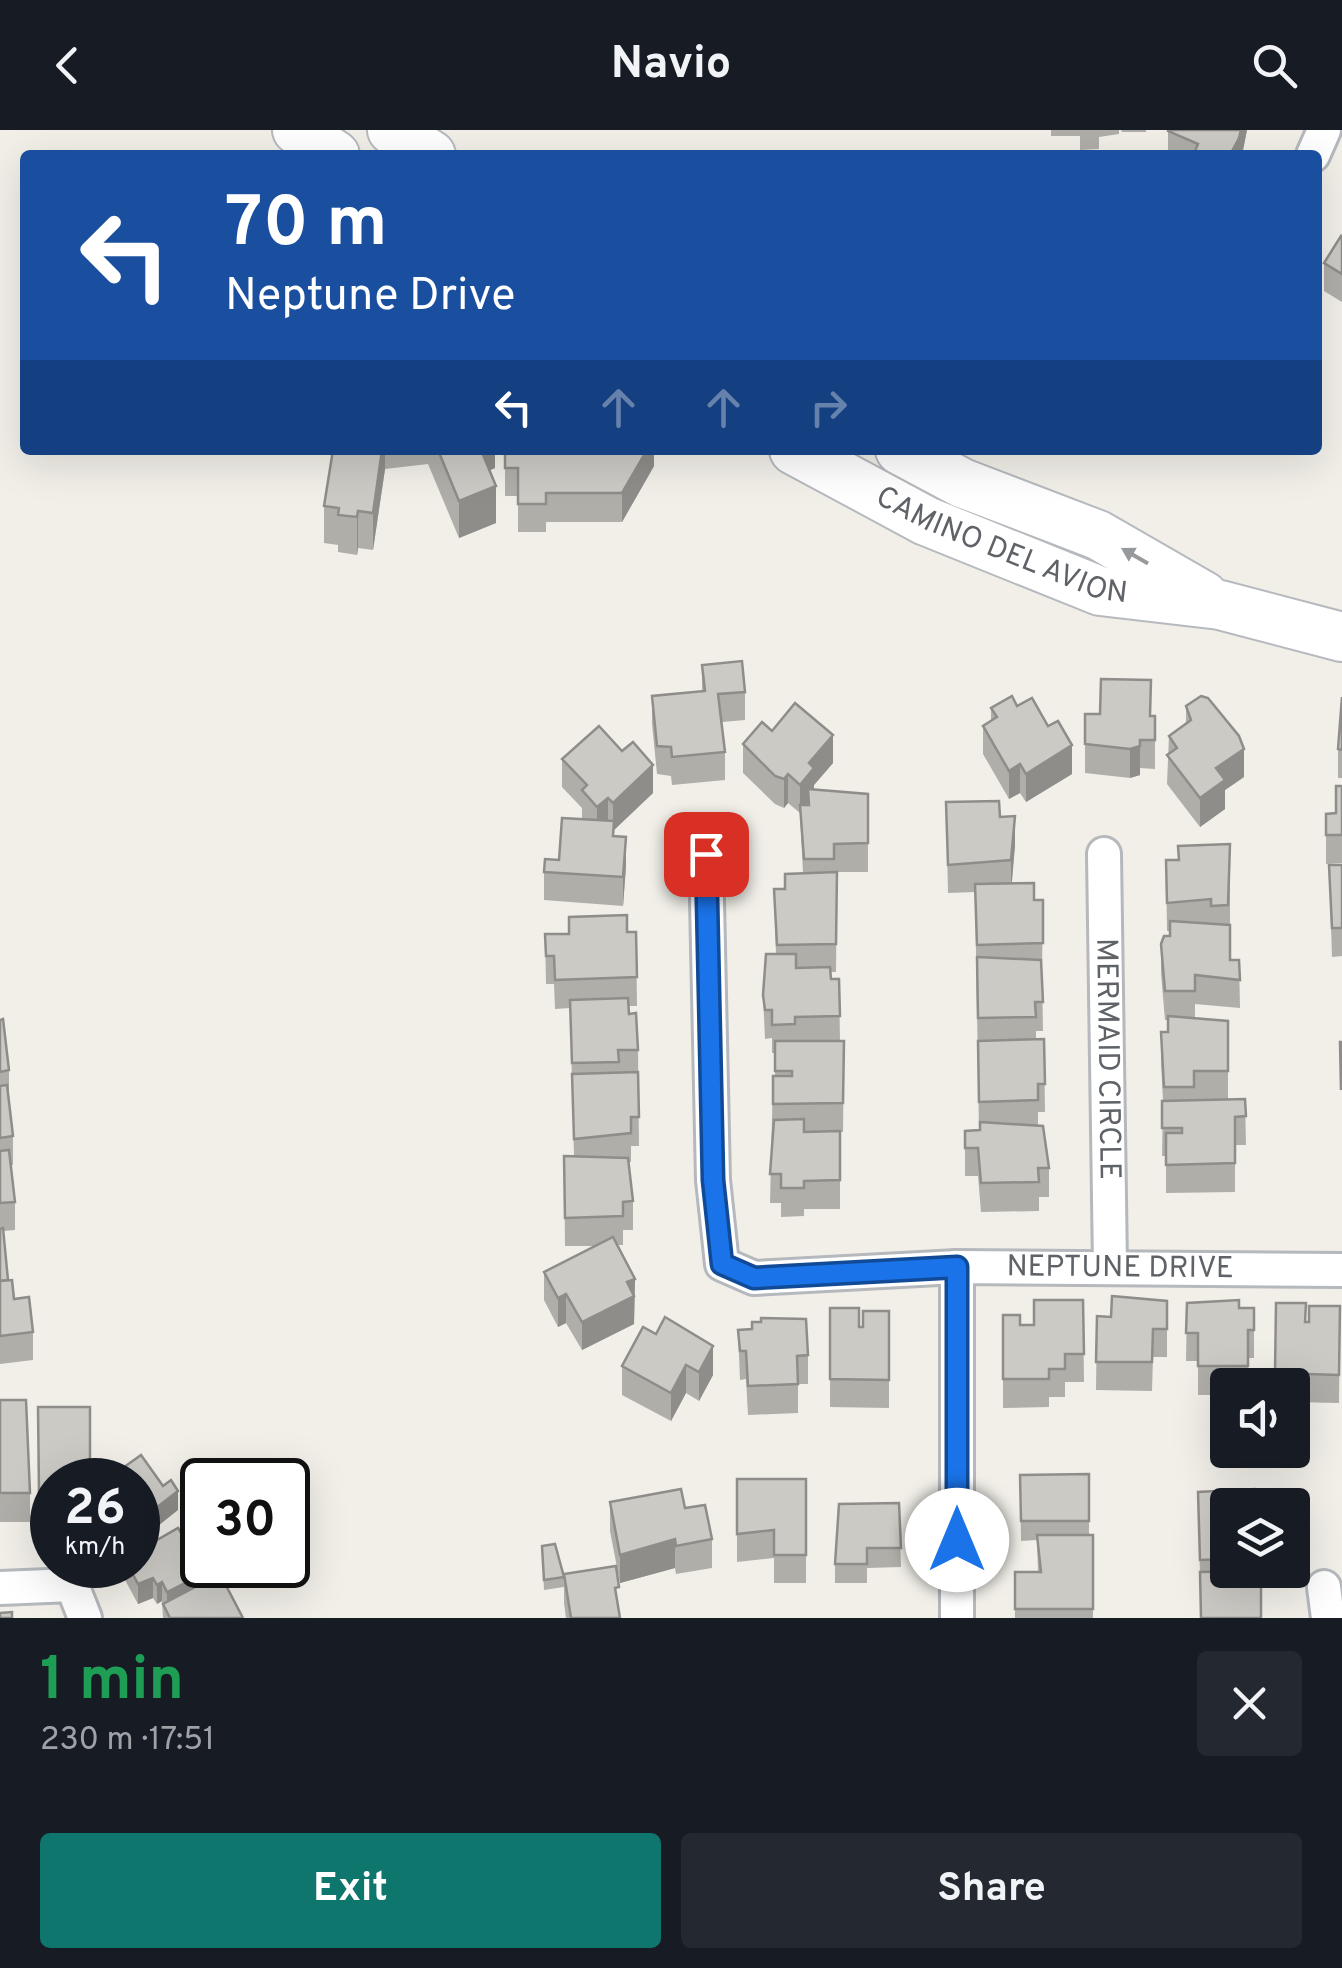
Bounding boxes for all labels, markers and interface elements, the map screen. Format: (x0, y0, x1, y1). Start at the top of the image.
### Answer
text: Navio (611, 37, 731, 94)
icon: back (40, 38, 95, 93)
icon: search (1247, 38, 1302, 93)
text: 70 m (225, 182, 388, 271)
icon: left (60, 190, 190, 320)
text: Neptune Drive (225, 269, 516, 326)
icon: left (486, 380, 541, 435)
icon: ahead (591, 380, 646, 435)
icon: ahead (696, 380, 751, 435)
icon: right (801, 380, 856, 435)
street label: CAMINO DEL AVION (869, 479, 1129, 613)
one-way arrow (1121, 548, 1149, 566)
pin (664, 812, 749, 897)
icon: arrive (679, 827, 734, 882)
street label: MERMAID CIRCLE (1087, 938, 1127, 1180)
street label: NEPTUNE DRIVE (1006, 1249, 1234, 1288)
map controls (1210, 1368, 1310, 1588)
button: sound (1210, 1368, 1310, 1468)
speed limit sign: 30 (180, 1458, 310, 1588)
text: 26 (64, 1479, 126, 1542)
position arrow (905, 1488, 1009, 1592)
button: layers (1210, 1488, 1310, 1588)
text: km/h (65, 1532, 125, 1564)
text: 1 min (40, 1645, 184, 1721)
button: close (1197, 1651, 1302, 1756)
text: 230 m · 17:51 (40, 1721, 215, 1761)
button: Exit (40, 1833, 661, 1948)
button: Share (681, 1833, 1302, 1948)

